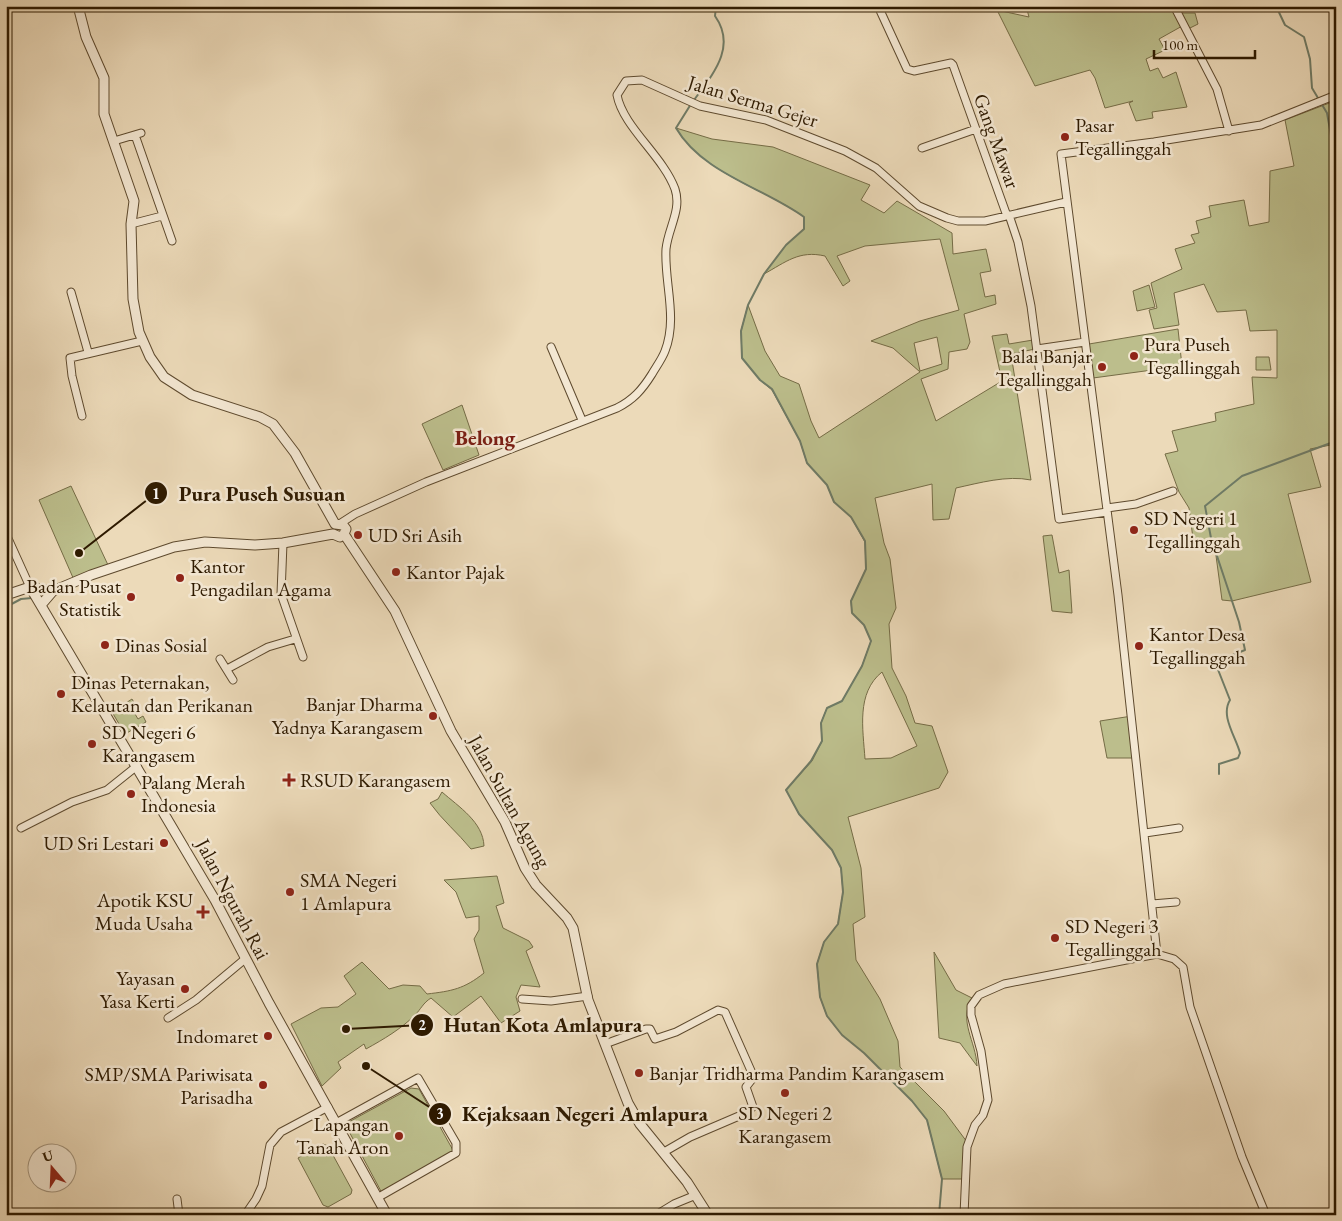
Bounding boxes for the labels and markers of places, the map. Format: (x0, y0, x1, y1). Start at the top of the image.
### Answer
place label: Pasar Tegallinggah (1075, 112, 1172, 161)
marker: Pasar Tegallinggah (1059, 131, 1071, 143)
place label: Pura Puseh Tegallinggah (1144, 331, 1241, 380)
place label: Balai Banjar Tegallinggah (995, 343, 1092, 392)
marker: Pura Puseh Tegallinggah (1128, 350, 1140, 362)
marker: Balai Banjar Tegallinggah (1096, 361, 1108, 373)
callout: Pura Puseh Susuan (144, 475, 355, 511)
place label: SD Negeri 1 Tegallinggah (1144, 505, 1241, 554)
place label: UD Sri Asih (368, 522, 462, 548)
marker: SD Negeri 1 Tegallinggah (1128, 524, 1140, 536)
marker: UD Sri Asih (352, 529, 364, 541)
place label: Kantor Pengadilan Agama (190, 553, 332, 602)
place label: Kantor Pajak (406, 559, 505, 585)
marker: Kantor Pajak (390, 566, 402, 578)
marker: Kantor Pengadilan Agama (174, 572, 186, 584)
place label: Badan Pusat Statistik (26, 573, 122, 622)
marker: Badan Pusat Statistik (125, 591, 137, 603)
place label: Kantor Desa Tegallinggah (1149, 621, 1246, 670)
place label: Dinas Sosial (115, 632, 208, 658)
marker: Dinas Sosial (99, 639, 111, 651)
marker: Kantor Desa Tegallinggah (1133, 640, 1145, 652)
place label: Dinas Peternakan, Kelautan dan Perikanan (71, 669, 254, 718)
marker: Dinas Peternakan, Kelautan dan Perikanan (55, 688, 67, 700)
place label: Banjar Dharma Yadnya Karangasem (272, 691, 423, 740)
marker: Banjar Dharma Yadnya Karangasem (427, 710, 439, 722)
place label: SD Negeri 6 Karangasem (102, 719, 196, 768)
marker: SD Negeri 6 Karangasem (86, 738, 98, 750)
place label: RSUD Karangasem (300, 767, 451, 793)
place label: Palang Merah Indonesia (141, 769, 245, 818)
marker: RSUD Karangasem (282, 773, 296, 787)
marker: Palang Merah Indonesia (125, 788, 137, 800)
place label: UD Sri Lestari (44, 830, 154, 856)
marker: UD Sri Lestari (158, 837, 170, 849)
place label: SMA Negeri 1 Amlapura (300, 867, 397, 916)
marker: SMA Negeri 1 Amlapura (284, 886, 296, 898)
place label: Apotik KSU Muda Usaha (95, 887, 193, 936)
marker: Apotik KSU Muda Usaha (197, 906, 209, 918)
place label: SD Negeri 3 Tegallinggah (1065, 913, 1162, 962)
marker: SD Negeri 3 Tegallinggah (1049, 932, 1061, 944)
place label: Yayasan Yasa Kerti (100, 965, 175, 1014)
marker: Yayasan Yasa Kerti (179, 983, 191, 995)
callout: Hutan Kota Amlapura (409, 1007, 652, 1043)
place label: Indomaret (176, 1023, 259, 1049)
marker: Indomaret (262, 1030, 274, 1042)
place label: Banjar Tridharma Pandim Karangasem (649, 1060, 945, 1086)
place label: SMP/SMA Pariwisata Parisadha (85, 1061, 253, 1110)
marker: Banjar Tridharma Pandim Karangasem (633, 1067, 645, 1079)
marker: SMP/SMA Pariwisata Parisadha (257, 1079, 269, 1091)
marker: SD Negeri 2 Karangasem (779, 1087, 791, 1099)
callout: Kejaksaan Negeri Amlapura (427, 1096, 718, 1132)
place label: SD Negeri 2 Karangasem (738, 1100, 832, 1149)
place label: Lapangan Tanah Aron (296, 1111, 389, 1160)
marker: Lapangan Tanah Aron (393, 1130, 405, 1142)

